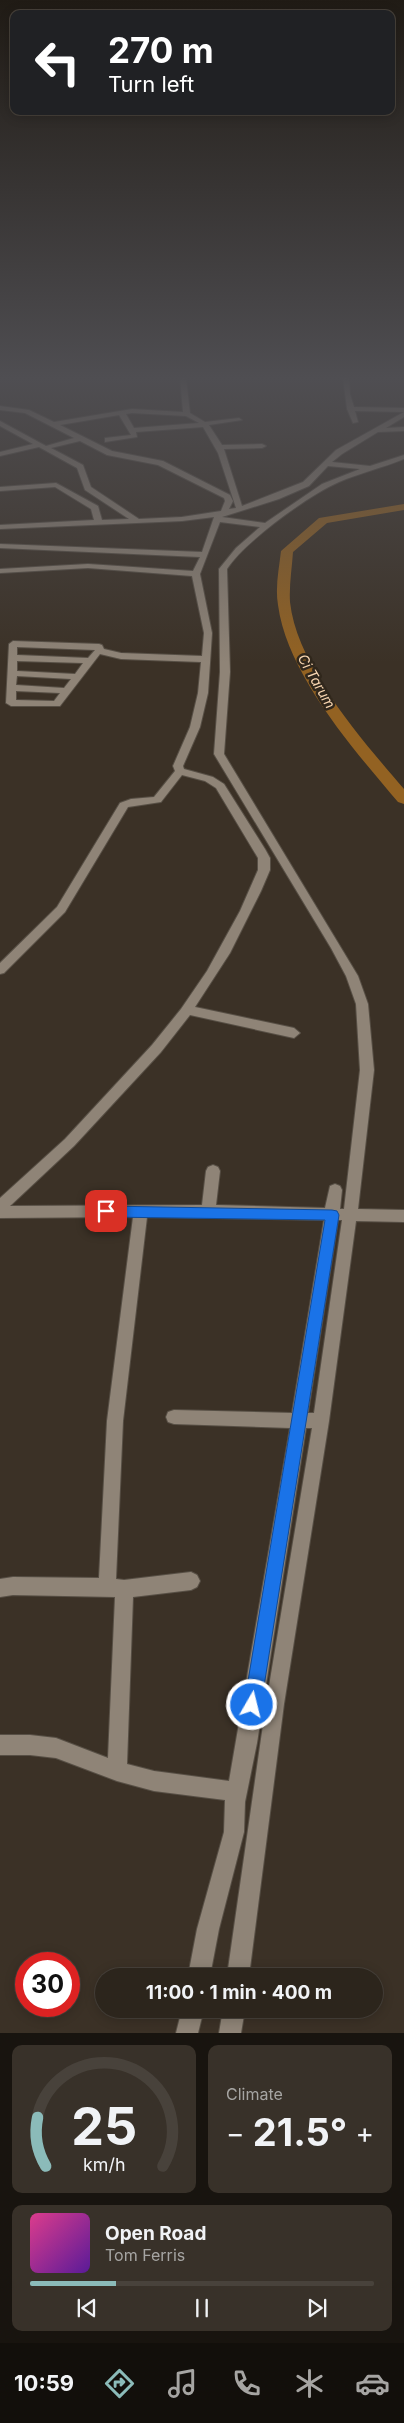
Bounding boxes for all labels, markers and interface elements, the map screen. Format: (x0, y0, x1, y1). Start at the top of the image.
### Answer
text: 270 m (108, 29, 214, 71)
icon: left (25, 30, 90, 95)
text: Turn left (108, 71, 194, 97)
water label: Ci Tarum (295, 651, 339, 711)
pin (85, 1190, 127, 1232)
icon: arrive (92, 1197, 120, 1225)
position arrow (225, 1678, 277, 1730)
speed limit sign: 30 (15, 1952, 80, 2017)
text: 11:00 · 1 min · 400 m (146, 1981, 332, 2004)
text: Climate (226, 2084, 283, 2104)
text: 25 (71, 2095, 137, 2158)
text: 21.5° (253, 2109, 347, 2155)
text: − (226, 2116, 245, 2150)
text: + (355, 2116, 374, 2150)
text: km/h (83, 2154, 125, 2175)
text: Open Road (105, 2222, 206, 2245)
text: Tom Ferris (105, 2245, 185, 2265)
icon: previous (73, 2294, 101, 2322)
icon: pause (188, 2294, 216, 2322)
icon: next (303, 2294, 331, 2322)
icon: directions (102, 2366, 137, 2401)
icon: music (165, 2366, 200, 2401)
icon: phone (229, 2366, 264, 2401)
icon: climate (292, 2366, 327, 2401)
icon: car (355, 2366, 390, 2401)
text: 10:59 (14, 2370, 74, 2396)

